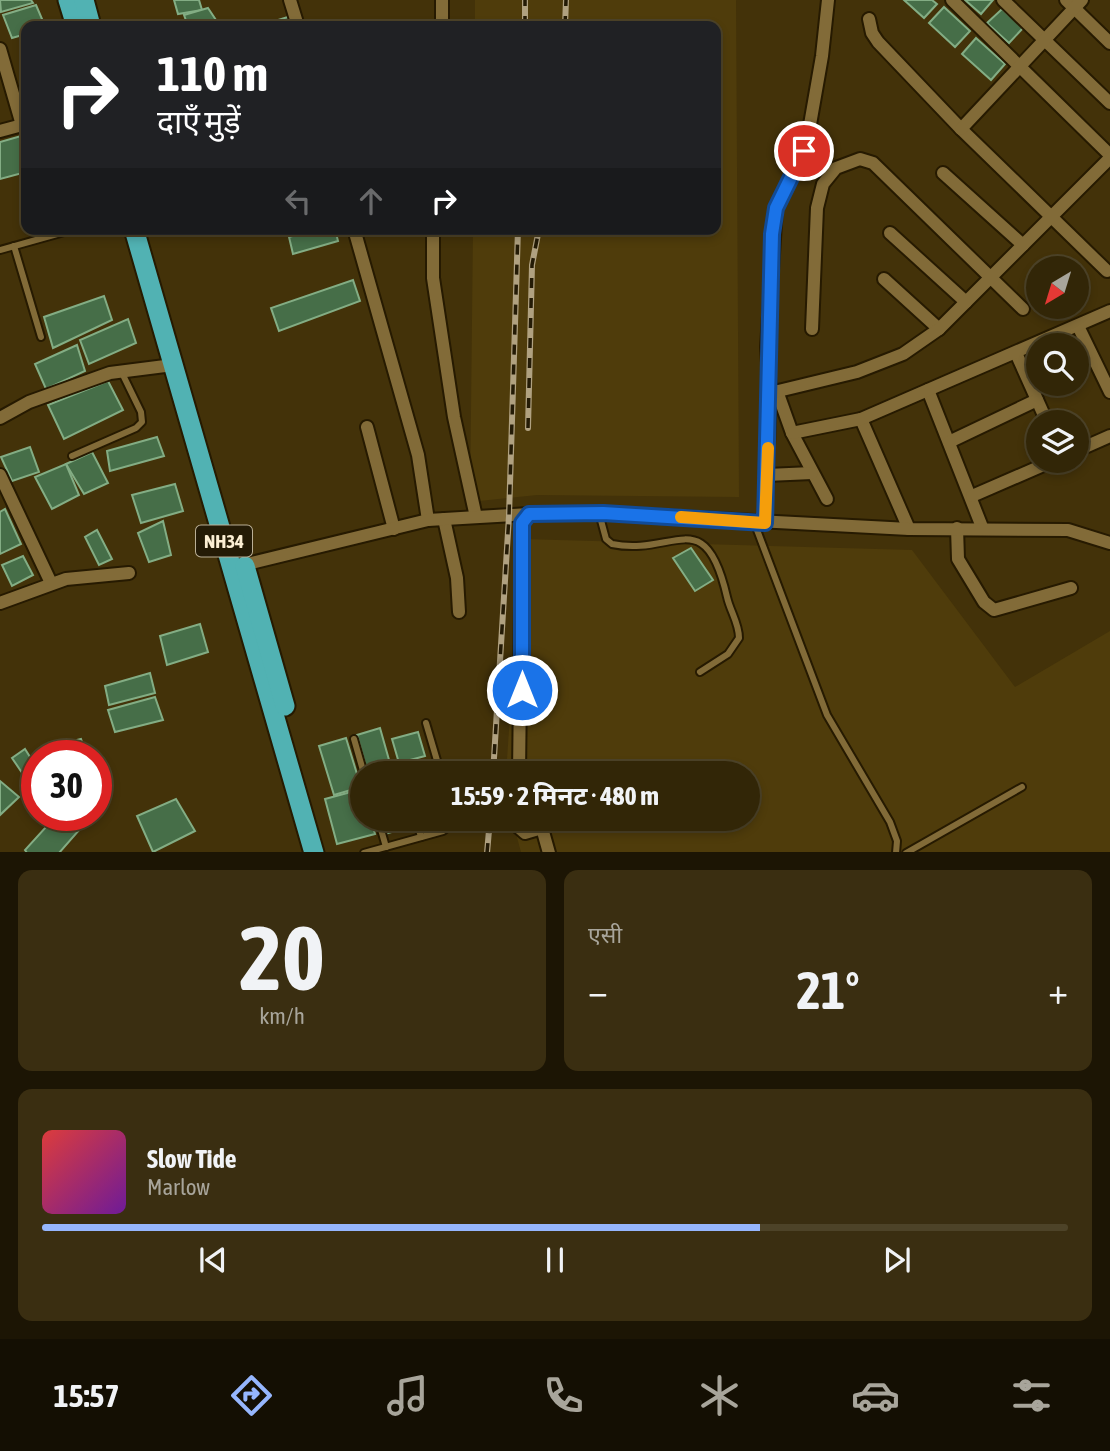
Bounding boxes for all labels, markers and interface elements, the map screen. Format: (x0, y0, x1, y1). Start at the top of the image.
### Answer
text: 110 m (157, 45, 268, 101)
icon: right (42, 49, 133, 140)
text: दाएँ मुड़ें (157, 103, 241, 140)
pin (774, 121, 834, 181)
icon: arrive (785, 132, 823, 170)
icon: left (279, 182, 317, 220)
icon: ahead (352, 182, 390, 220)
icon: right (425, 182, 463, 220)
north arrow (1026, 256, 1088, 318)
map controls (1026, 256, 1089, 473)
button: search (1026, 333, 1089, 396)
button: layers (1026, 410, 1089, 473)
road number: NH34 (196, 526, 252, 556)
position arrow (485, 653, 559, 727)
speed limit sign: 30 (21, 740, 112, 831)
text: 15:59 · 2 मिनट · 480 m (451, 781, 659, 811)
text: 20 (239, 905, 325, 1009)
text: एसी (588, 922, 622, 948)
text: 21° (796, 960, 860, 1020)
text: − (588, 969, 608, 1012)
text: + (1048, 969, 1068, 1012)
text: km/h (259, 1003, 305, 1029)
text: Slow Tide (147, 1144, 237, 1174)
text: Marlow (147, 1174, 210, 1200)
icon: previous (194, 1241, 232, 1279)
icon: pause (536, 1241, 574, 1279)
icon: next (878, 1241, 916, 1279)
icon: directions (227, 1371, 276, 1420)
icon: music (383, 1371, 432, 1420)
icon: phone (539, 1371, 588, 1420)
icon: climate (695, 1371, 744, 1420)
icon: car (851, 1371, 900, 1420)
icon: filters (1007, 1371, 1056, 1420)
text: 15:57 (54, 1377, 119, 1414)

